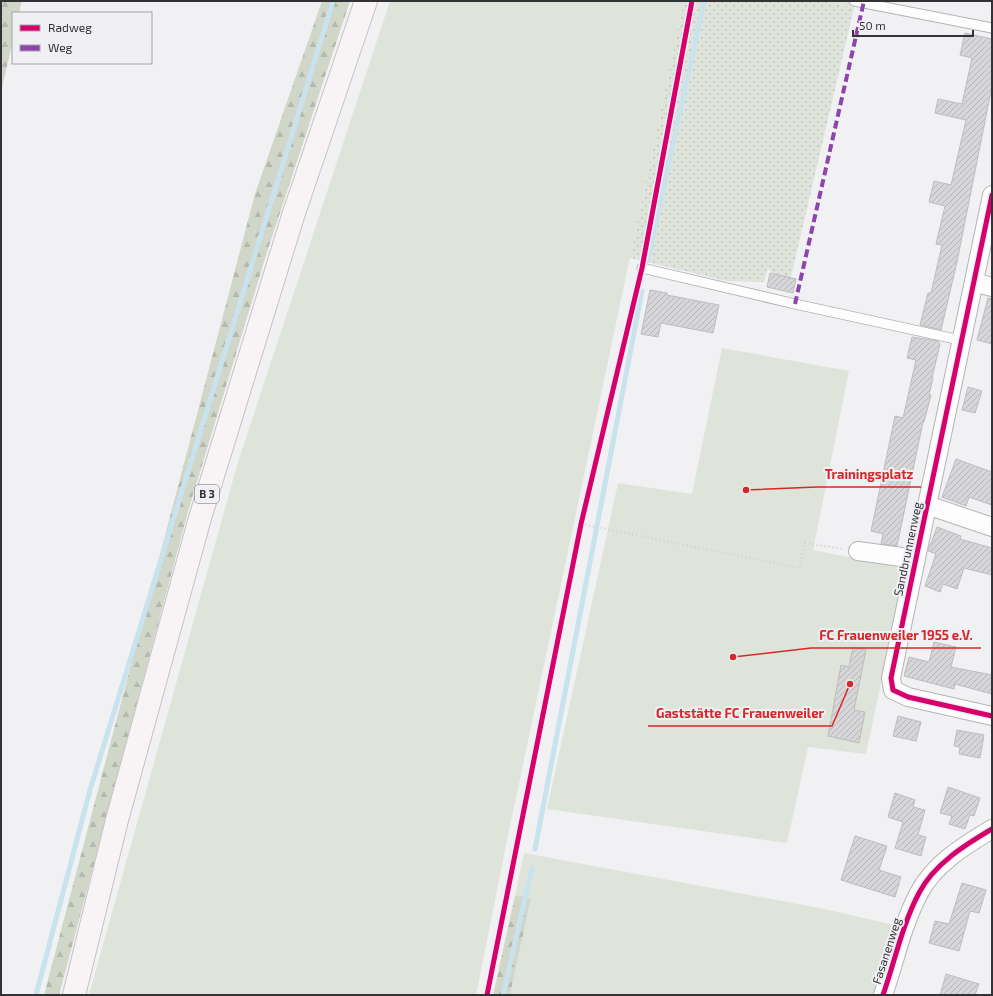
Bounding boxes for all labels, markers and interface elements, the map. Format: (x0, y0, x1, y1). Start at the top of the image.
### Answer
legend (12, 12, 152, 64)
scale bar (853, 12, 973, 38)
text: 50 m (859, 18, 886, 32)
text: Radweg (48, 20, 92, 34)
text: Weg (48, 40, 73, 54)
callout: Trainingsplatz (817, 462, 921, 487)
text: Trainingsplatz (825, 466, 913, 482)
road number: B 3 (195, 485, 219, 503)
street label: Sandbrunnenweg (890, 500, 924, 597)
callout: FC Frauenweiler 1955 e.V. (811, 623, 981, 648)
text: FC Frauenweiler 1955 e.V. (819, 627, 973, 643)
callout: Gaststätte FC Frauenweiler (648, 701, 832, 726)
text: Gaststätte FC Frauenweiler (656, 705, 824, 721)
street label: Fasanenweg (869, 916, 903, 986)

